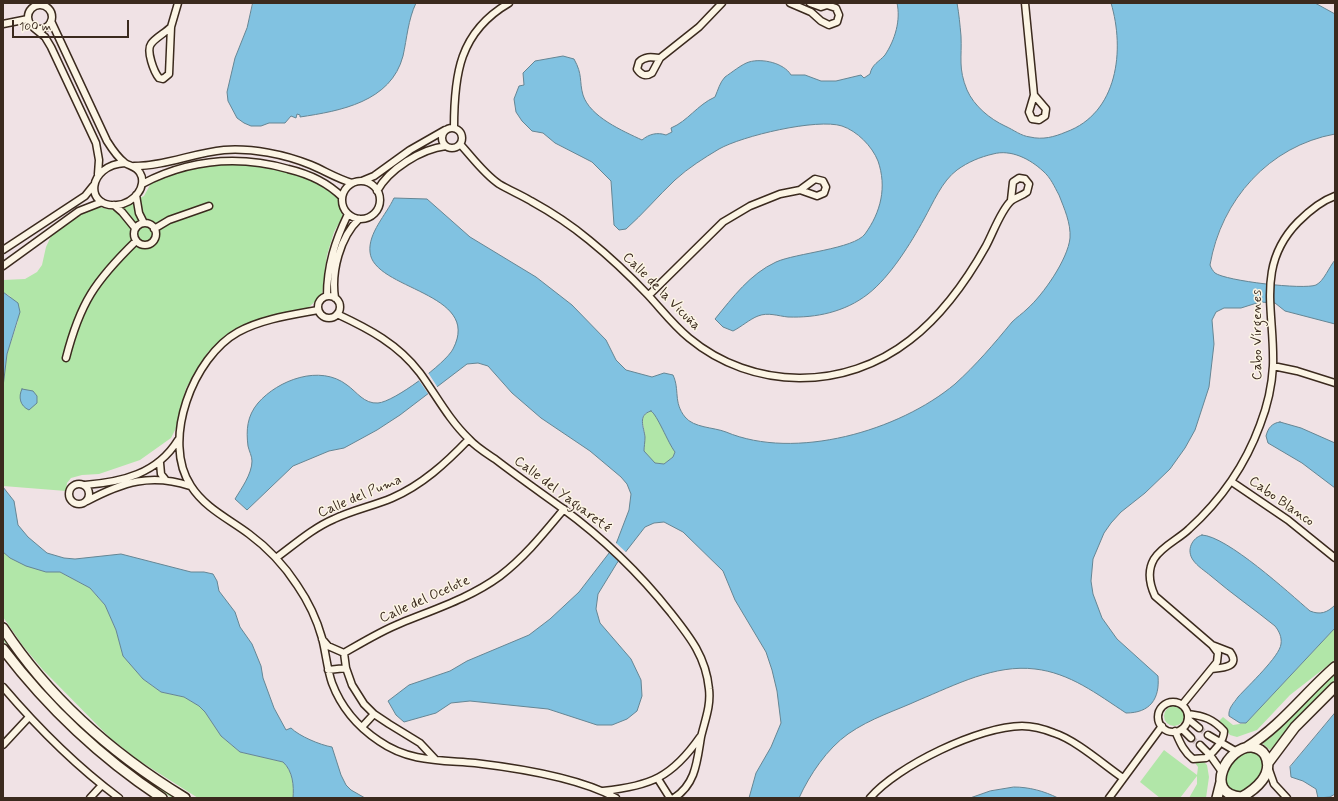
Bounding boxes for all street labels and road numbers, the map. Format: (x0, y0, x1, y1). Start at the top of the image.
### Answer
street label: Calle de la Vicuña (618, 249, 704, 335)
street label: Cabo Vírgenes (1250, 290, 1266, 380)
street label: Calle del Yaguareté (510, 453, 614, 537)
street label: Calle del Puma (316, 472, 404, 522)
street label: Cabo Blanco (1245, 473, 1317, 531)
street label: Calle del Ocelote (377, 573, 473, 627)

